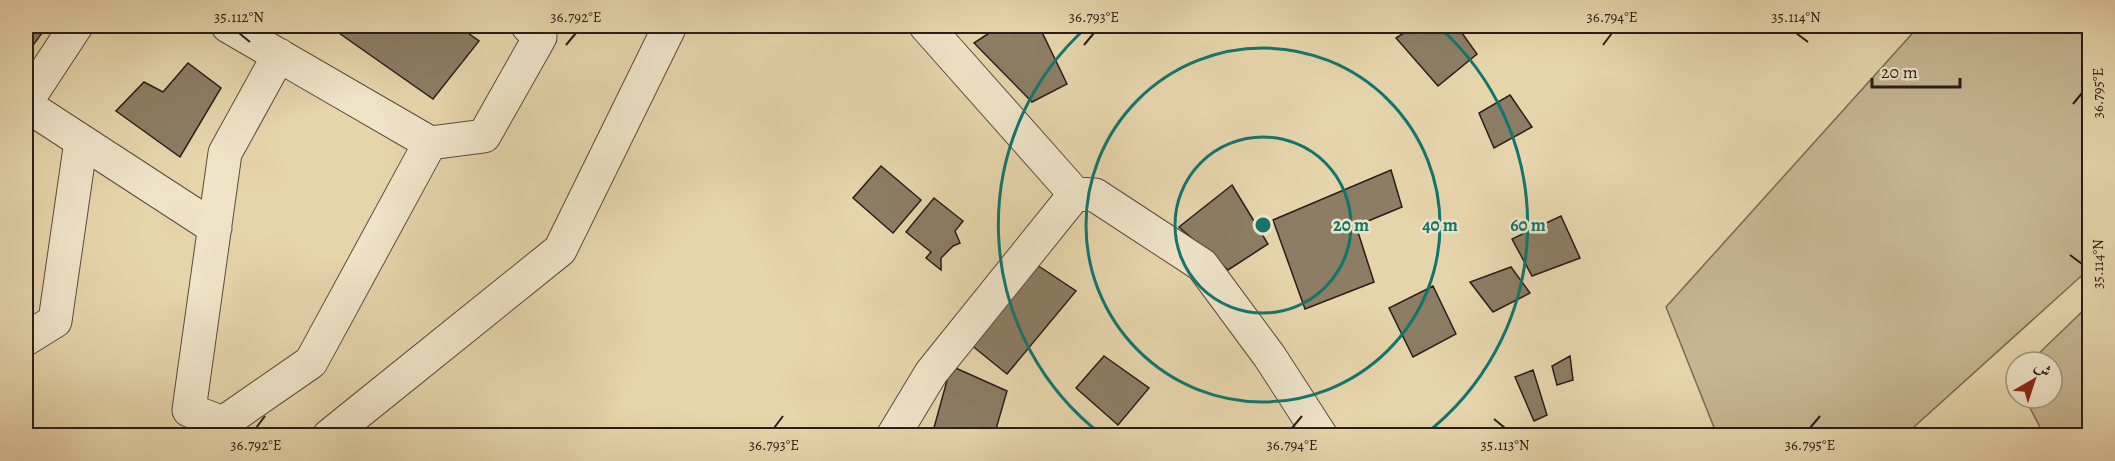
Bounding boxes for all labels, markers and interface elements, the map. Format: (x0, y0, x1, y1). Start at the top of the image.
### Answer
text: 35.112°N (214, 7, 264, 27)
text: 36.792°E (550, 7, 602, 27)
text: 36.793°E (1069, 7, 1119, 27)
text: 36.794°E (1586, 7, 1638, 27)
text: 35.114°N (1771, 7, 1821, 27)
scale bar (1872, 51, 1960, 89)
text: 20 m (1881, 60, 1918, 84)
text: 36.795°E (2088, 68, 2108, 118)
text: 20 m (1333, 213, 1369, 237)
text: 40 m (1422, 213, 1458, 237)
text: 60 m (1510, 213, 1546, 237)
centre of rings (1253, 215, 1273, 235)
text: 35.114°N (2088, 239, 2108, 289)
north arrow (2004, 350, 2064, 410)
text: ش (2030, 356, 2056, 383)
text: 36.792°E (230, 435, 282, 455)
text: 36.793°E (749, 435, 799, 455)
text: 36.794°E (1266, 435, 1318, 455)
text: 35.113°N (1480, 435, 1530, 455)
text: 36.795°E (1785, 435, 1835, 455)

